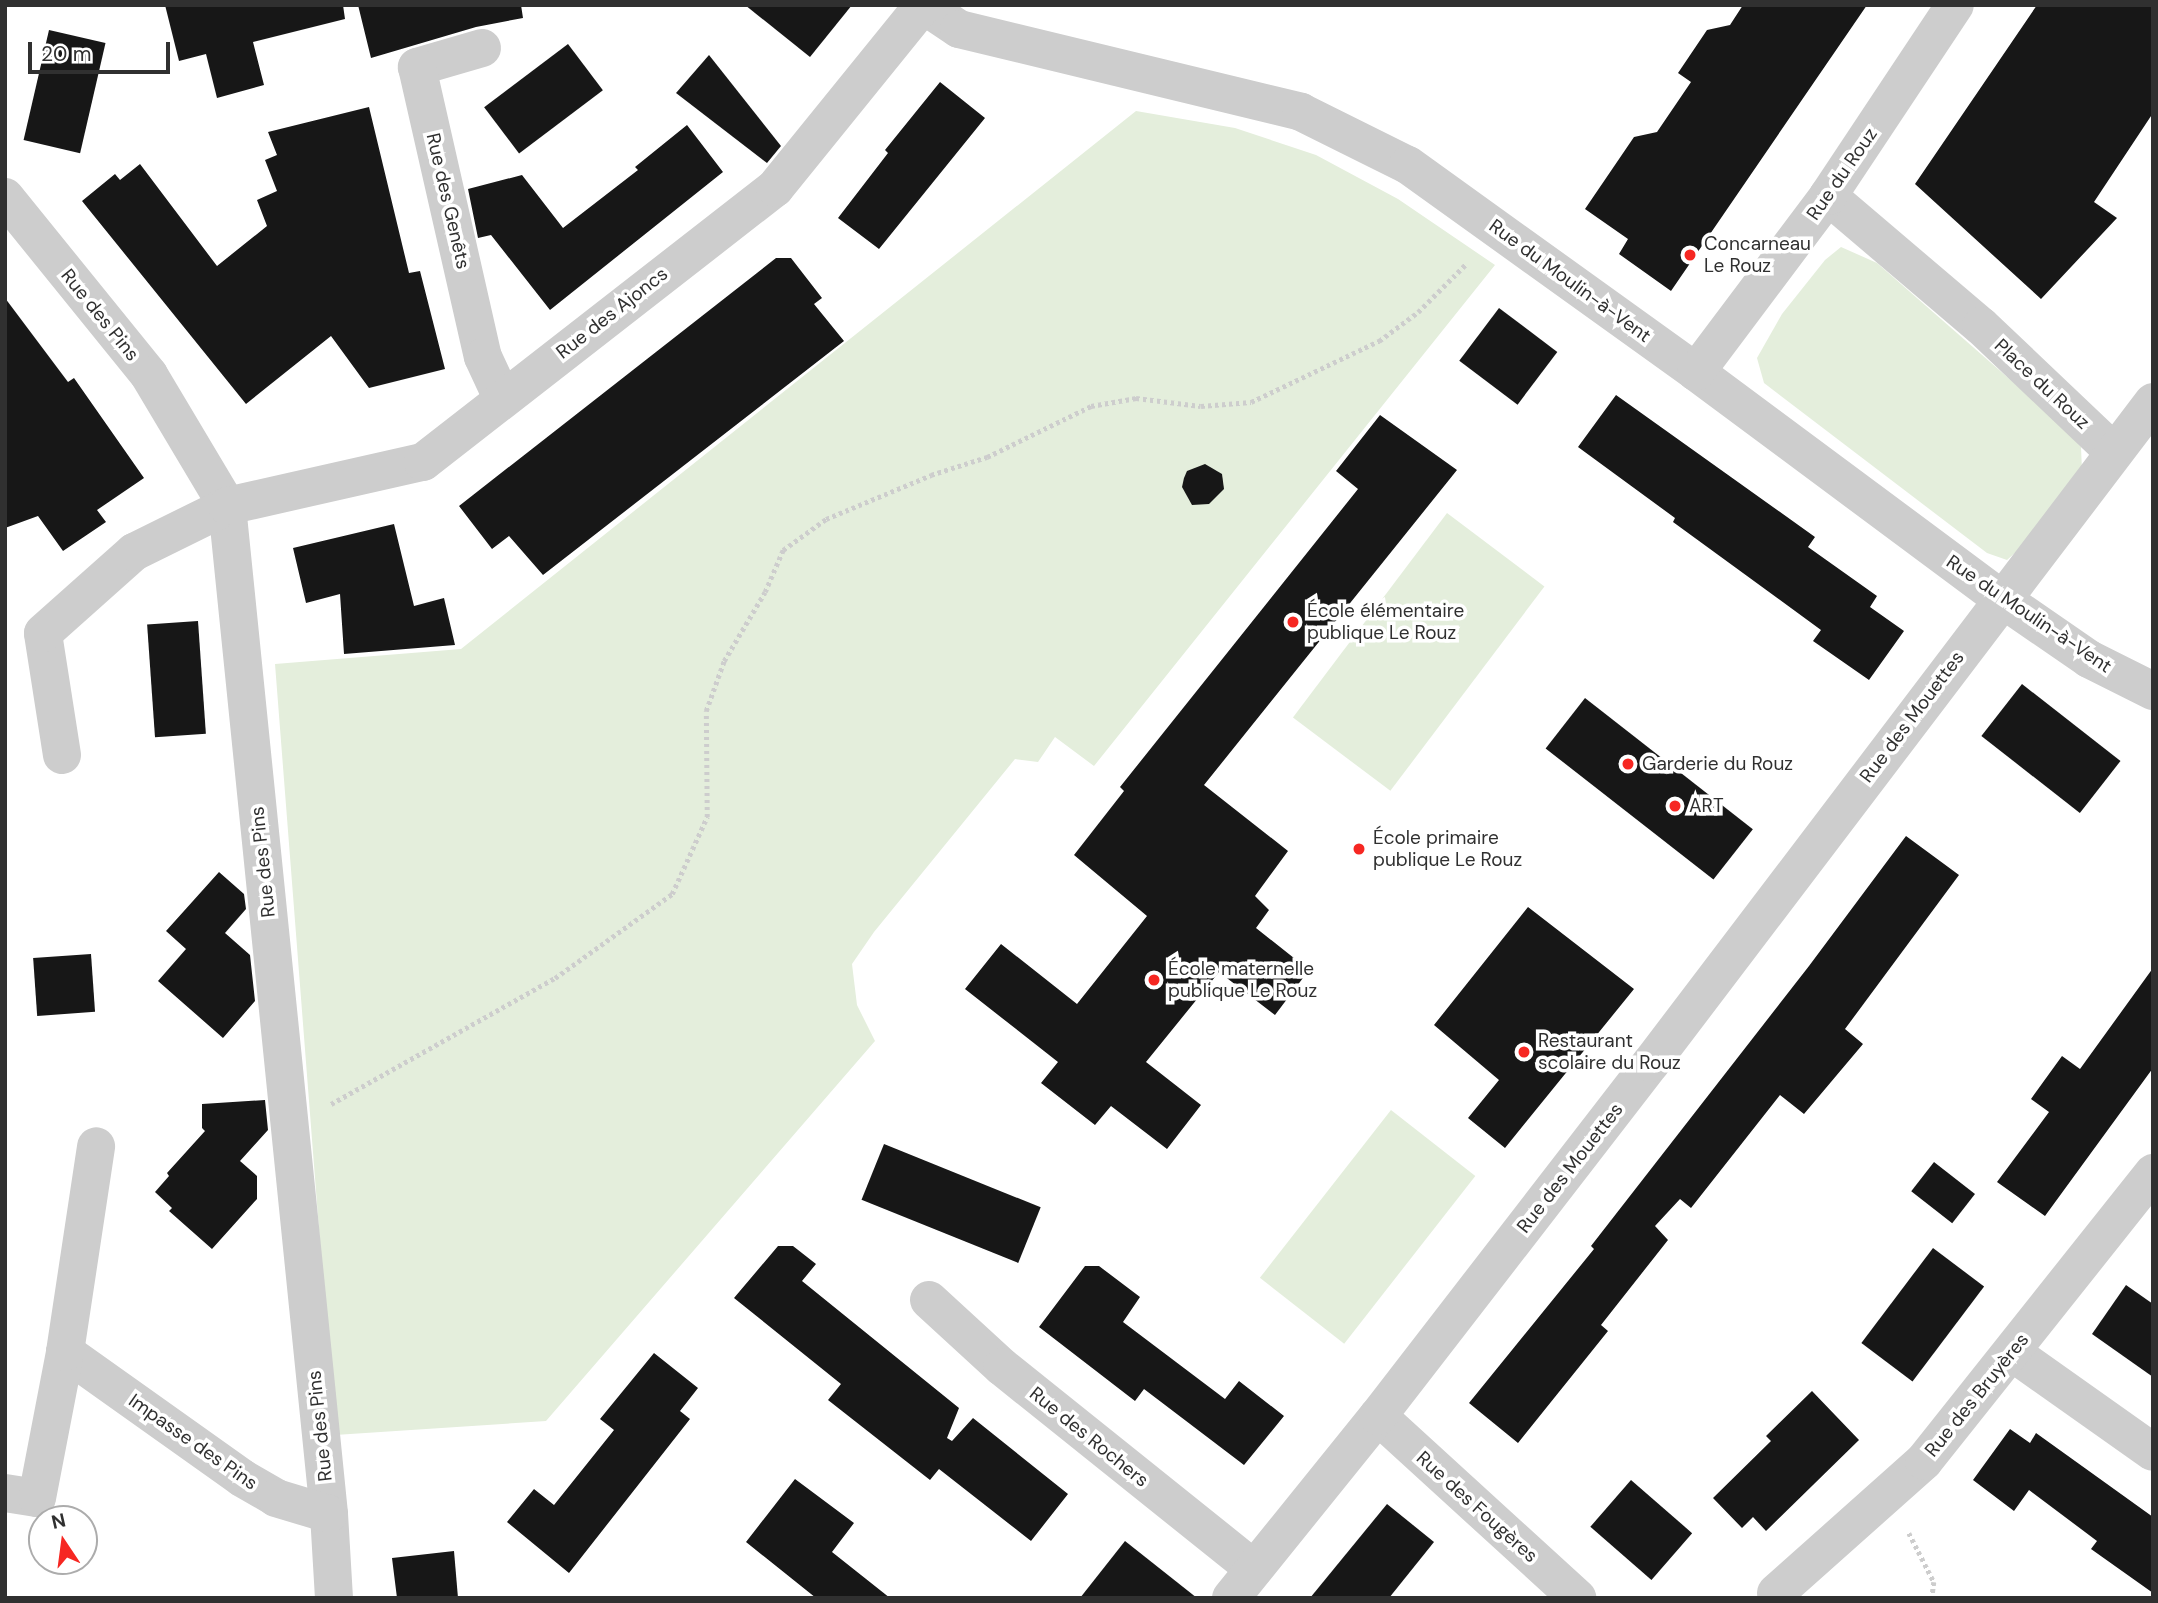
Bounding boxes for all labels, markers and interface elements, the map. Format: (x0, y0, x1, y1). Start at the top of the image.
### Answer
scale bar (32, 28, 173, 72)
text: 20 m (41, 40, 92, 68)
street label: Rue du Rouz (1802, 123, 1882, 225)
street label: Rue des Genêts (421, 131, 475, 271)
street label: Rue du Moulin-à-Vent (1485, 215, 1655, 347)
place label: Concarneau Le Rouz (1704, 233, 1811, 277)
marker: Concarneau Le Rouz (1682, 247, 1698, 263)
street label: Rue des Ajoncs (552, 262, 672, 364)
street label: Rue des Pins (56, 265, 144, 365)
street label: Place du Rouz (1990, 334, 2094, 434)
street label: Rue du Moulin-à-Vent (1942, 550, 2116, 678)
place label: École élémentaire publique Le Rouz (1307, 600, 1464, 644)
marker: École élémentaire publique Le Rouz (1285, 614, 1301, 630)
street label: Rue des Mouettes (1855, 647, 1969, 787)
place label: Garderie du Rouz (1642, 753, 1793, 775)
marker: Garderie du Rouz (1620, 756, 1636, 772)
place label: ART (1689, 795, 1724, 817)
marker: ART (1667, 798, 1683, 814)
street label: Rue des Pins (246, 805, 280, 919)
place label: École primaire publique Le Rouz (1373, 827, 1522, 871)
marker: École primaire publique Le Rouz (1351, 841, 1367, 857)
place label: École maternelle publique Le Rouz (1168, 958, 1317, 1002)
marker: École maternelle publique Le Rouz (1146, 972, 1162, 988)
place label: Restaurant scolaire du Rouz (1538, 1030, 1681, 1074)
marker: Restaurant scolaire du Rouz (1516, 1044, 1532, 1060)
street label: Rue des Mouettes (1512, 1098, 1628, 1238)
street label: Rue des Bruyères (1920, 1329, 2034, 1461)
street label: Rue des Pins (303, 1369, 337, 1483)
street label: Rue des Rochers (1025, 1382, 1153, 1492)
street label: Impasse des Pins (124, 1389, 262, 1495)
street label: Rue des Fougères (1412, 1447, 1542, 1567)
north arrow (28, 1505, 98, 1575)
text: N (49, 1507, 68, 1535)

